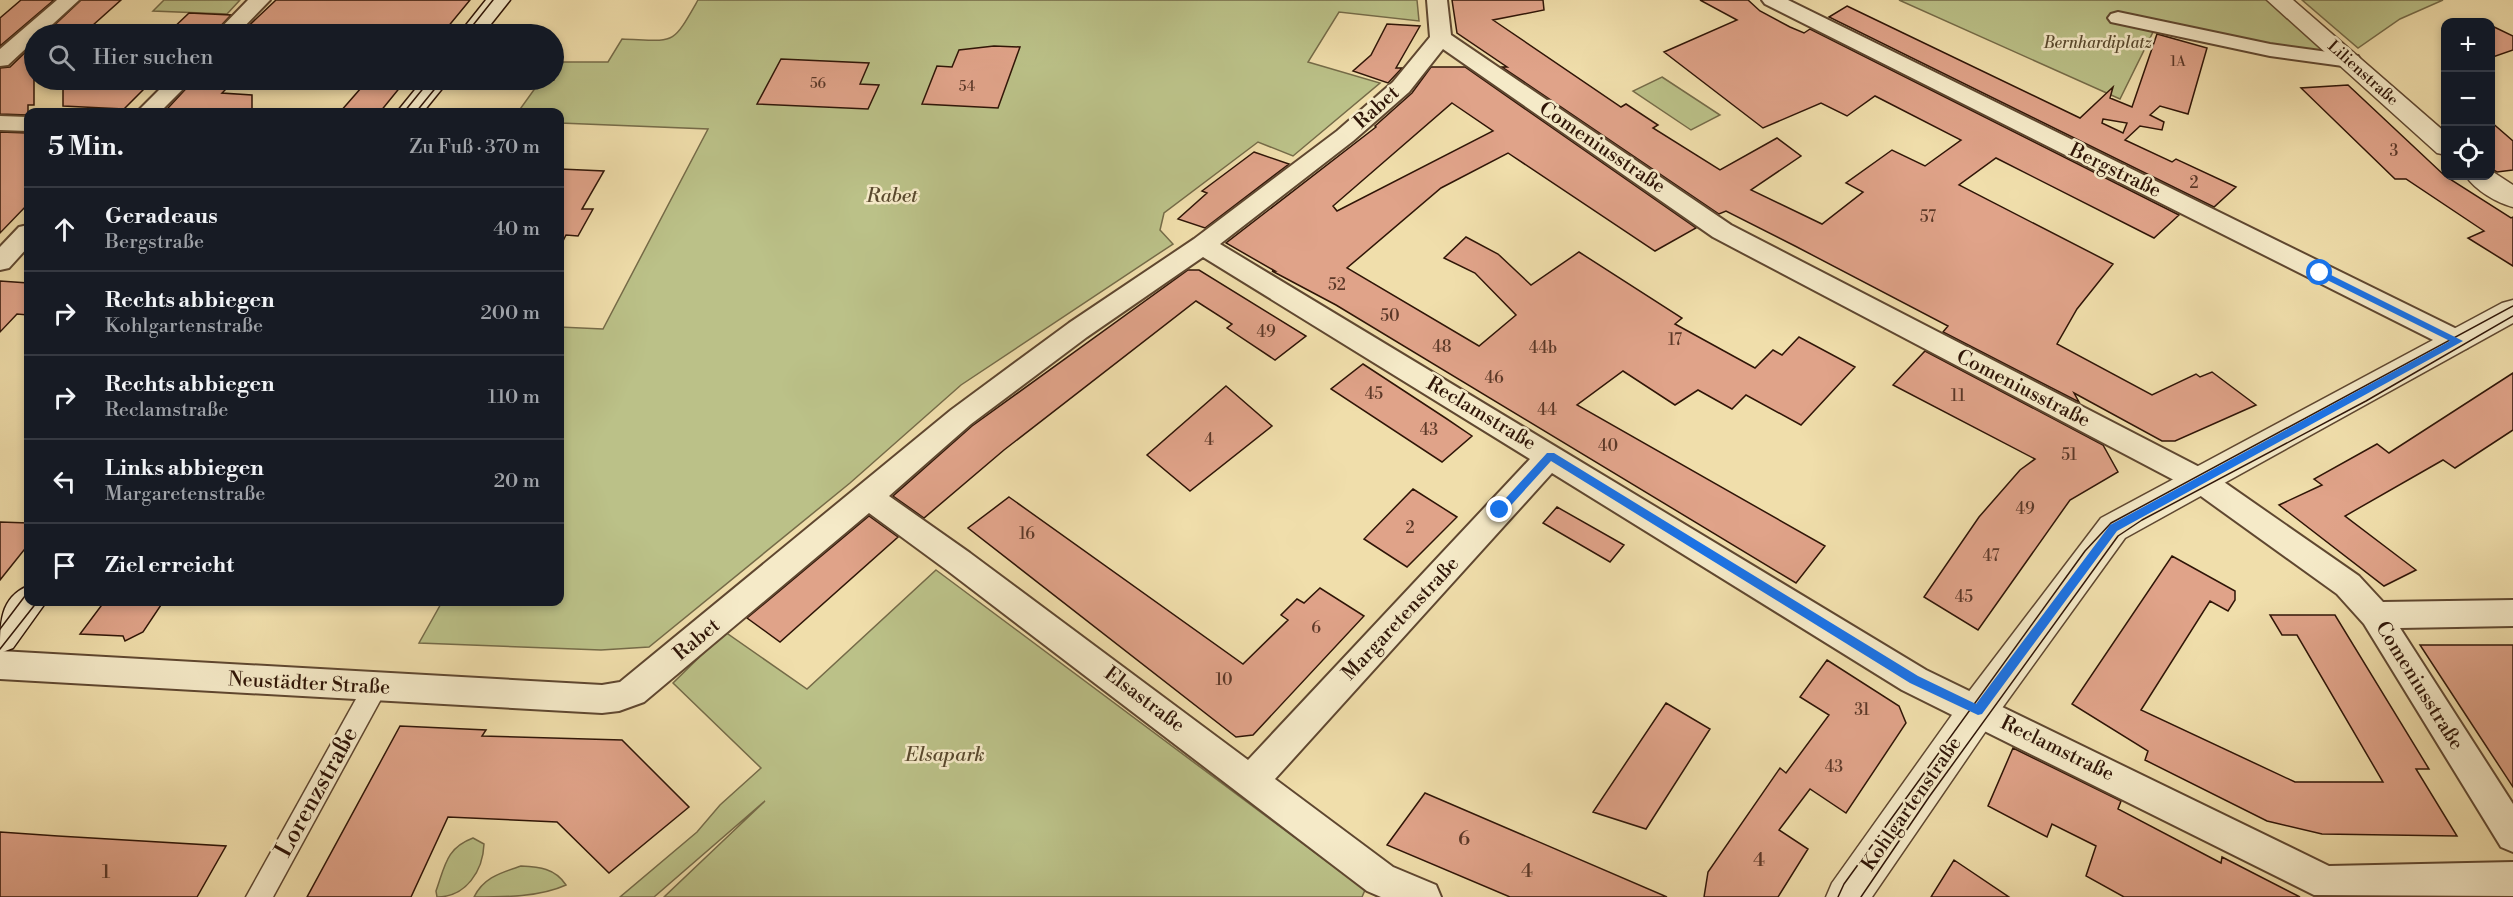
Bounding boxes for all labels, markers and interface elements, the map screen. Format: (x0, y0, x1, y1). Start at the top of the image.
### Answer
map controls (2441, 18, 2495, 180)
button: + (2441, 18, 2495, 72)
search box (24, 24, 564, 90)
park label: Bernhardiplatz (2043, 33, 2153, 53)
street label: Lilienstraße (2323, 36, 2403, 110)
icon: search (45, 41, 78, 74)
text: Hier suchen (93, 44, 213, 71)
house number: 1A (2170, 53, 2186, 71)
button: − (2441, 72, 2495, 126)
house number: 56 (810, 75, 827, 93)
house number: 54 (959, 78, 975, 96)
street label: Rabet (1349, 81, 1405, 135)
street label: Comeniusstraße (1534, 96, 1670, 200)
button: locate (2441, 126, 2495, 180)
text: 5 Min. (48, 131, 124, 163)
text: Zu Fuß · 370 m (409, 135, 540, 160)
street label: Bergstraße (2064, 138, 2165, 204)
house number: 3 (2390, 141, 2399, 161)
house number: 2 (2189, 173, 2199, 193)
park label: Rabet (865, 184, 918, 209)
text: Geradeaus (105, 203, 218, 230)
house number: 57 (1920, 207, 1936, 227)
icon: ahead (48, 213, 81, 246)
text: 40 m (493, 217, 540, 242)
text: Bergstraße (105, 230, 204, 255)
route start (2306, 259, 2332, 285)
house number: 52 (1328, 275, 1346, 295)
text: Rechts abbiegen (105, 287, 275, 314)
icon: right (48, 297, 81, 330)
text: 200 m (480, 301, 540, 326)
house number: 50 (1380, 306, 1400, 326)
text: Kohlgartenstraße (105, 314, 263, 339)
house number: 49 (1256, 322, 1276, 342)
house number: 17 (1668, 330, 1682, 350)
house number: 48 (1432, 337, 1452, 357)
house number: 44b (1529, 338, 1557, 358)
street label: Comeniusstraße (1952, 344, 2094, 434)
house number: 46 (1484, 368, 1504, 388)
text: Rechts abbiegen (105, 371, 275, 398)
street label: Reclamstraße (1422, 372, 1540, 456)
icon: right (48, 381, 81, 414)
house number: 45 (1365, 384, 1383, 404)
text: 110 m (488, 385, 540, 410)
house number: 11 (1951, 386, 1965, 406)
text: Reclamstraße (105, 398, 228, 423)
house number: 44 (1537, 400, 1557, 420)
house number: 43 (1420, 420, 1438, 440)
house number: 4 (1204, 430, 1214, 450)
house number: 40 (1598, 436, 1618, 456)
house number: 51 (2061, 445, 2077, 465)
text: Links abbiegen (105, 455, 264, 482)
icon: left (48, 465, 81, 498)
text: 20 m (494, 469, 540, 494)
text: Margaretenstraße (105, 482, 265, 507)
route end (1486, 496, 1512, 522)
house number: 49 (2015, 499, 2035, 519)
house number: 2 (1405, 518, 1415, 538)
house number: 16 (1019, 524, 1035, 544)
house number: 47 (1983, 546, 1999, 566)
icon: arrive (48, 549, 81, 582)
text: Ziel erreicht (105, 552, 234, 579)
street label: Margaretenstraße (1337, 552, 1465, 686)
house number: 45 (1955, 587, 1973, 607)
street label: Rabet (669, 613, 725, 667)
street label: Comeniusstraße (2369, 617, 2469, 755)
house number: 6 (1311, 618, 1321, 638)
street label: Elsastraße (1099, 662, 1189, 738)
street label: Neustädter Straße (227, 667, 391, 701)
house number: 10 (1216, 670, 1233, 690)
house number: 31 (1854, 700, 1870, 720)
street label: Reclamstraße (1996, 711, 2118, 787)
street label: Lorenzstraße (269, 721, 365, 863)
street label: Kohlgartenstraße (1856, 732, 1968, 876)
park label: Elsapark (904, 743, 985, 768)
house number: 43 (1825, 757, 1843, 777)
house number: 6 (1458, 827, 1470, 852)
house number: 4 (1753, 848, 1765, 873)
house number: 4 (1521, 859, 1533, 884)
house number: 1 (102, 860, 111, 885)

